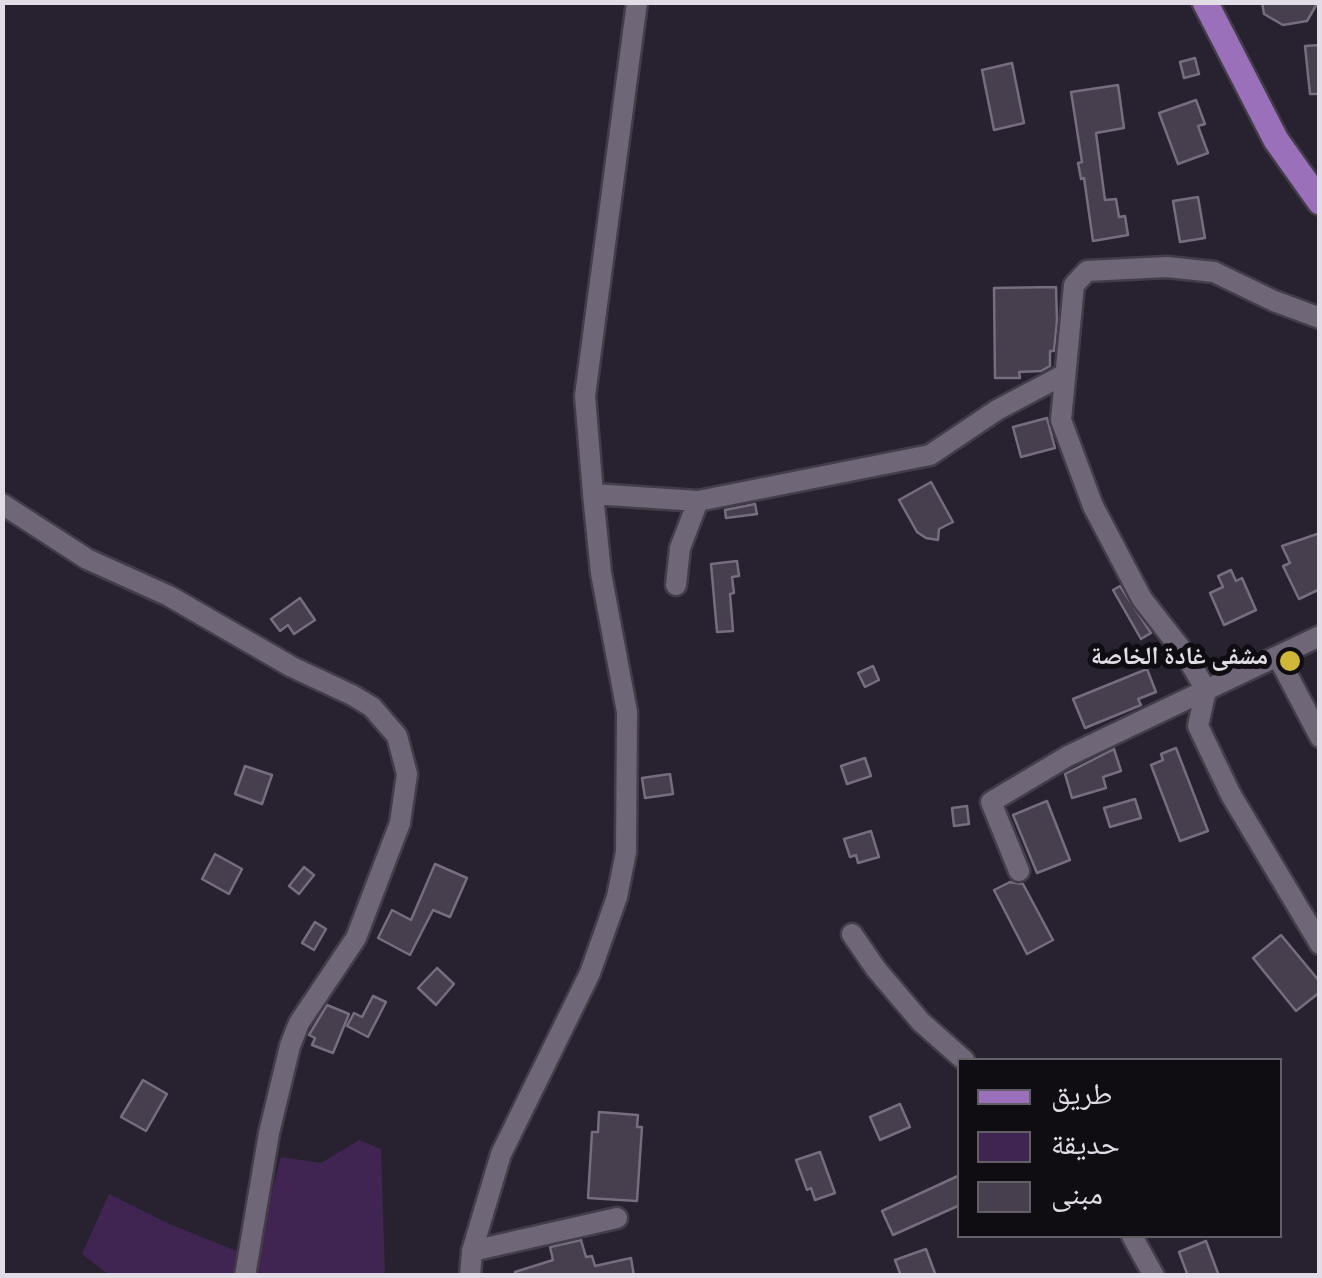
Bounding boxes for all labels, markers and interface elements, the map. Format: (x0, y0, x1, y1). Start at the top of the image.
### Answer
place label: مشفى غادة الخاصة (1091, 646, 1268, 676)
marker: مشفى غادة الخاصة (1277, 648, 1303, 674)
legend (957, 1058, 1282, 1238)
text: طريق (1051, 1072, 1112, 1123)
text: حديقة (1051, 1122, 1120, 1173)
text: مبنى (1051, 1172, 1103, 1223)

